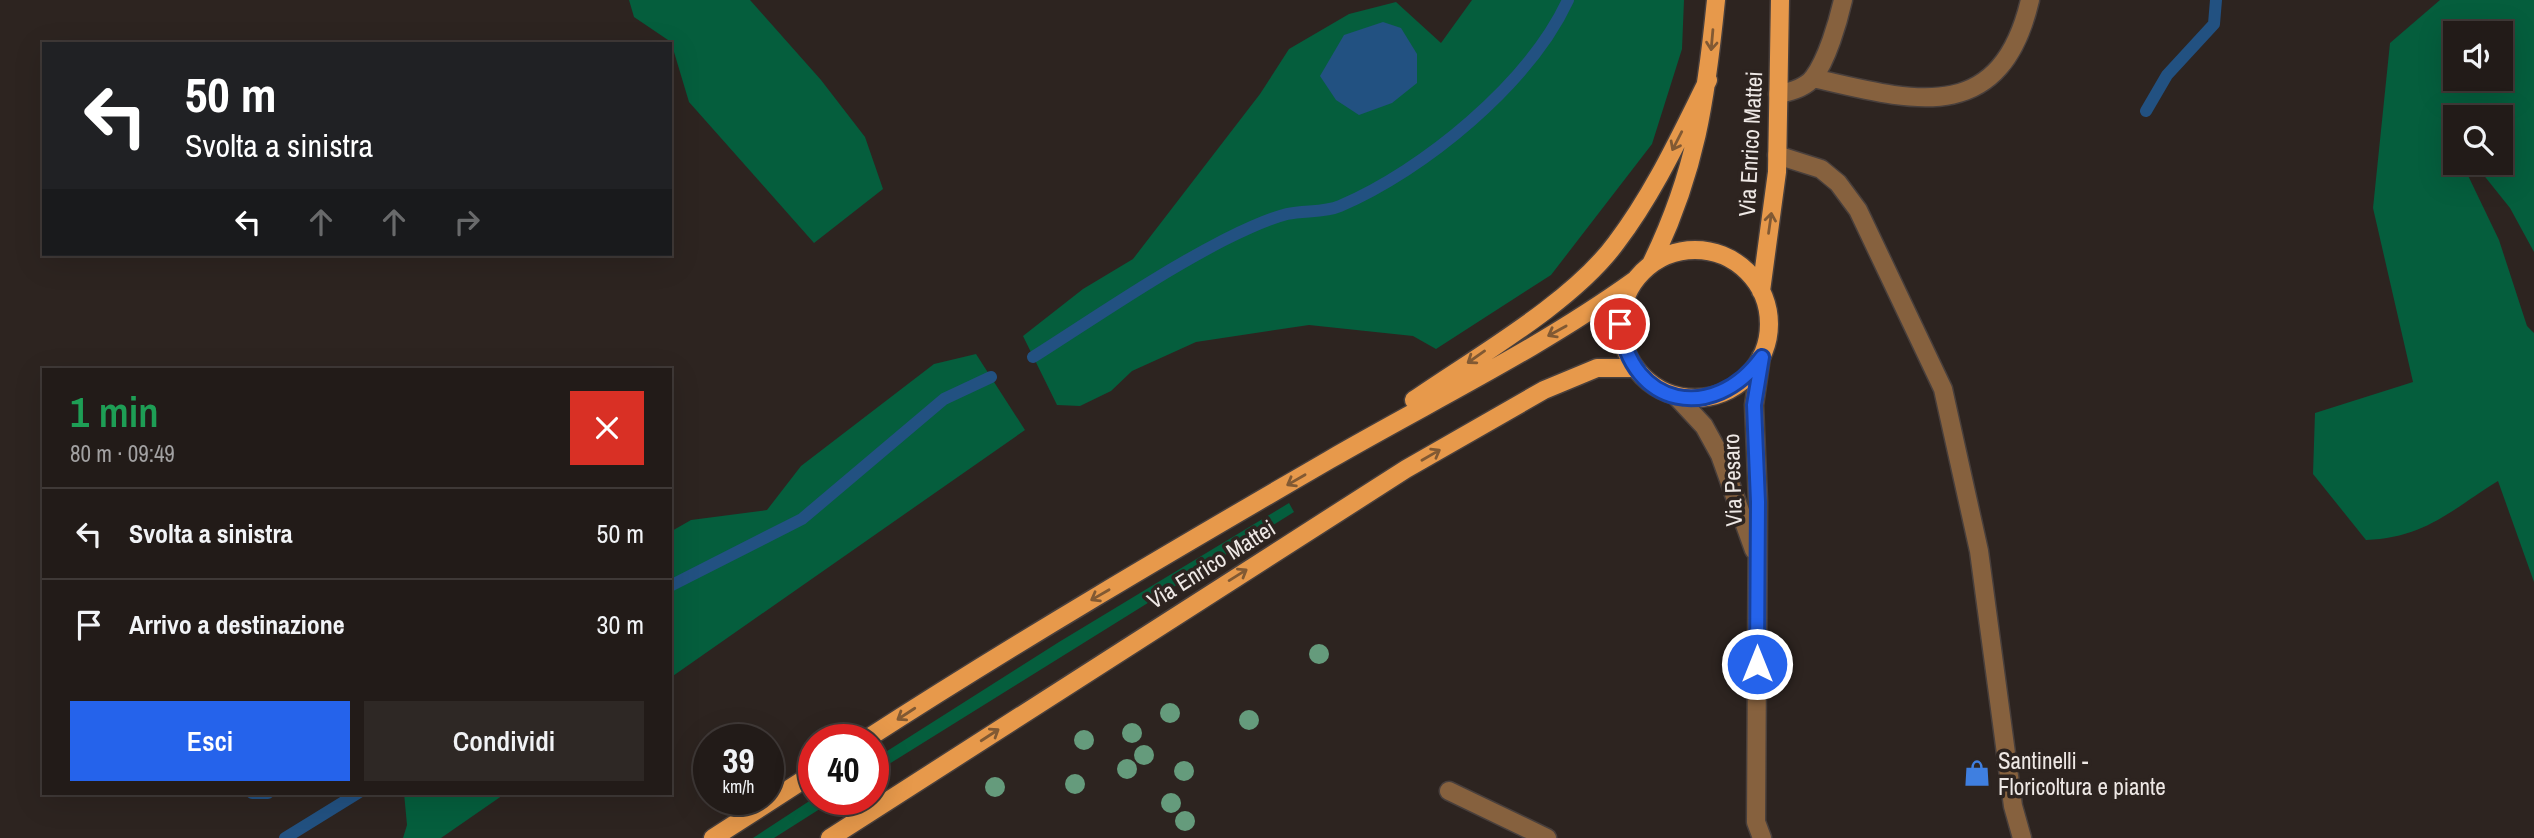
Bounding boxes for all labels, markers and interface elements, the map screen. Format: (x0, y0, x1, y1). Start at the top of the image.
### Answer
map controls (2443, 21, 2513, 175)
button: sound (2443, 21, 2513, 91)
one-way arrow (1705, 28, 1718, 51)
text: 50 m (185, 61, 277, 127)
icon: left (70, 70, 161, 161)
street label: Via Enrico Mattei (1731, 71, 1769, 217)
button: search (2443, 105, 2513, 175)
text: Svolta a sinistra (185, 124, 373, 167)
one-way arrow (1670, 130, 1684, 151)
icon: left (229, 203, 267, 241)
icon: ahead (302, 203, 340, 241)
icon: ahead (375, 203, 413, 241)
icon: right (448, 203, 486, 241)
one-way arrow (1764, 212, 1777, 235)
pin (1590, 294, 1650, 354)
icon: arrive (1601, 305, 1639, 343)
one-way arrow (1548, 324, 1568, 338)
one-way arrow (1467, 350, 1486, 364)
text: 1 min (70, 384, 159, 440)
button: close (570, 391, 644, 465)
street label: Via Pesaro (1715, 433, 1749, 527)
text: 80 m · 09:49 (70, 438, 175, 469)
one-way arrow (1421, 448, 1441, 462)
one-way arrow (1286, 473, 1306, 487)
street label: Via Enrico Mattei (1141, 512, 1281, 616)
icon: left (70, 515, 108, 553)
text: Svolta a sinistra (129, 516, 293, 551)
text: 50 m (597, 516, 644, 551)
one-way arrow (1228, 568, 1247, 583)
one-way arrow (1090, 588, 1110, 602)
icon: arrive (70, 606, 108, 644)
text: Arrivo a destinazione (129, 607, 345, 642)
text: 30 m (597, 607, 644, 642)
position arrow (1720, 627, 1794, 701)
button: Esci (70, 701, 350, 781)
button: Condividi (364, 701, 644, 781)
one-way arrow (896, 707, 916, 721)
speed limit sign: 40 (798, 724, 889, 815)
one-way arrow (979, 727, 999, 741)
text: 39 (723, 737, 754, 784)
place label: Santinelli - Floricoltura e piante (1998, 745, 2166, 802)
shop icon: Santinelli - Floricoltura e piante (1962, 758, 1992, 788)
text: km/h (723, 774, 755, 799)

